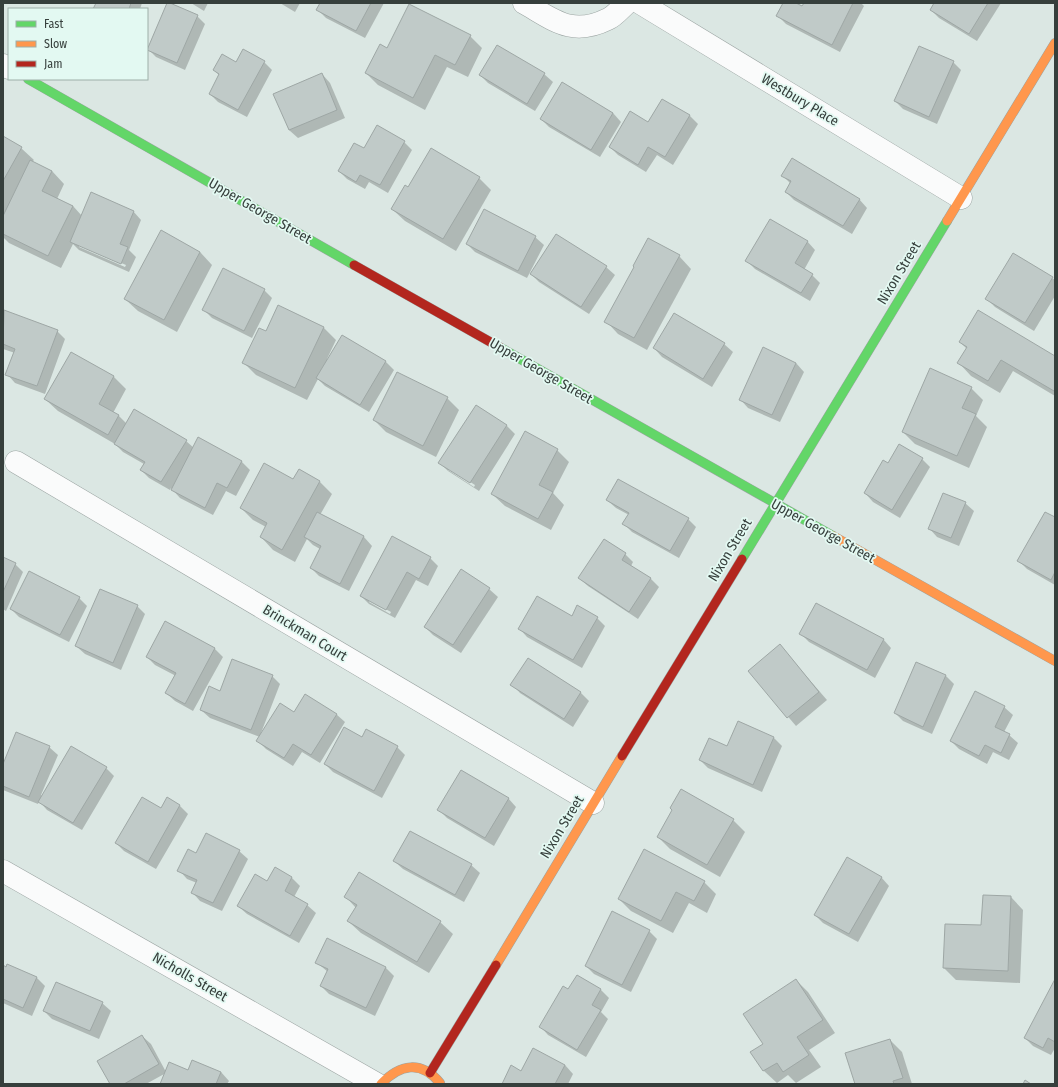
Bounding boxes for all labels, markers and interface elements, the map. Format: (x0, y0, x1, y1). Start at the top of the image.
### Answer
legend (8, 8, 148, 80)
text: Fast (44, 17, 63, 31)
text: Slow (44, 37, 67, 51)
text: Jam (44, 57, 62, 71)
street label: Westbury Place (758, 70, 842, 130)
street label: Upper George Street (205, 175, 315, 248)
street label: Nixon Street (874, 238, 925, 308)
street label: Upper George Street (486, 335, 596, 408)
street label: Upper George Street (768, 495, 878, 567)
street label: Nixon Street (705, 515, 756, 585)
street label: Brinckman Court (260, 601, 351, 665)
street label: Nixon Street (537, 792, 588, 862)
street label: Nicholls Street (149, 949, 231, 1006)

